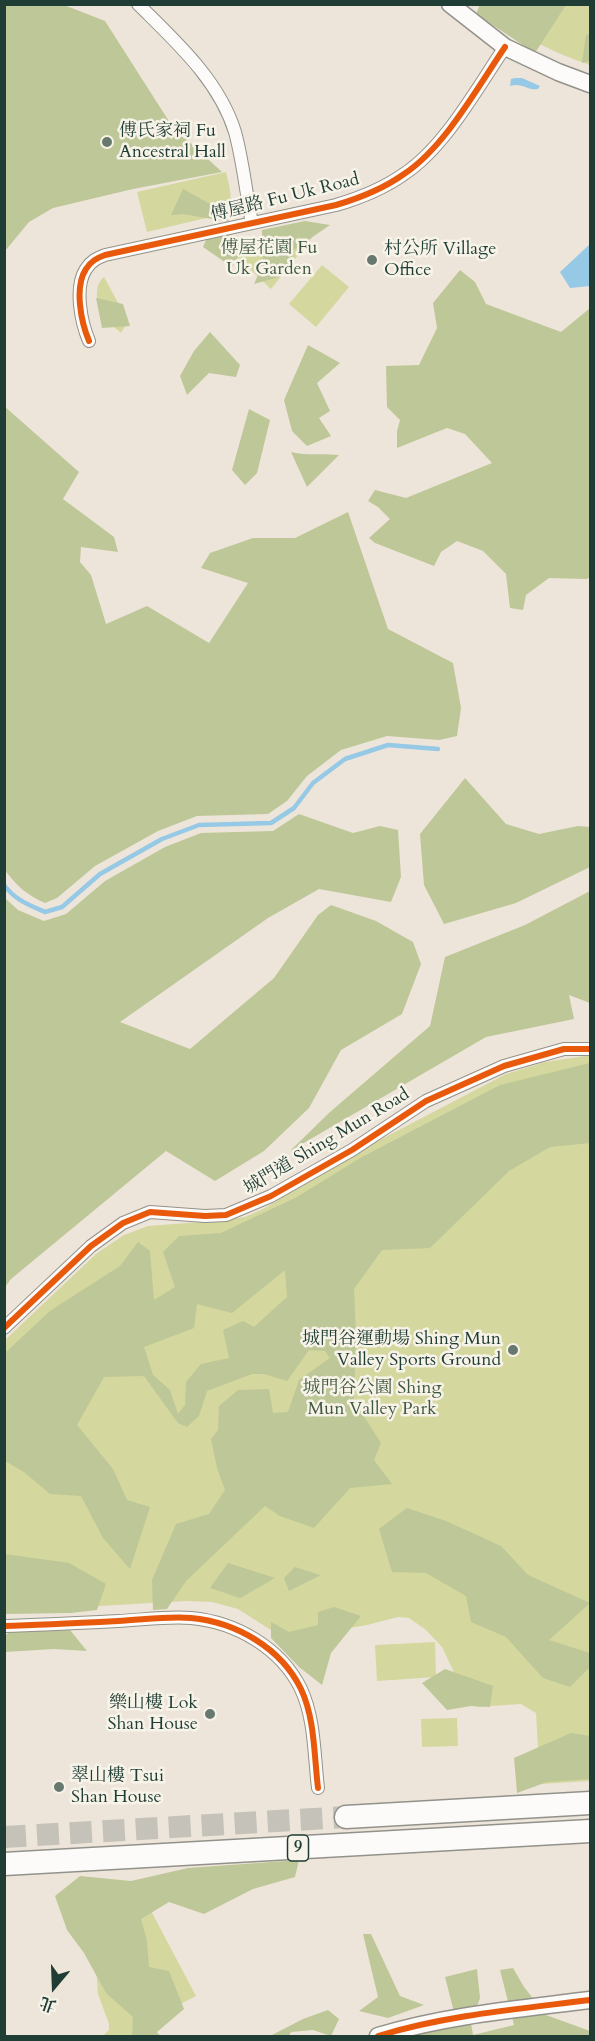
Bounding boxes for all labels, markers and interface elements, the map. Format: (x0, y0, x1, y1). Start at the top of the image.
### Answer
place label: 傅氏家祠 Fu Ancestral Hall (119, 121, 226, 164)
marker: 傅氏家祠 Fu Ancestral Hall (100, 135, 114, 149)
street label: 傅屋路 Fu Uk Road (208, 169, 362, 227)
park label: 傅屋花園 Fu Uk Garden (221, 238, 317, 280)
place label: 村公所 Village Office (384, 239, 496, 282)
marker: 村公所 Village Office (365, 253, 379, 267)
street label: 城門道 Shing Mun Road (240, 1084, 414, 1200)
place label: 城門谷運動場 Shing Mun Valley Sports Ground (302, 1329, 501, 1372)
marker: 城門谷運動場 Shing Mun Valley Sports Ground (506, 1343, 520, 1357)
park label: 城門谷公園 Shing Mun Valley Park (302, 1378, 442, 1420)
place label: 樂山樓 Lok Shan House (107, 1693, 198, 1736)
marker: 樂山樓 Lok Shan House (203, 1707, 217, 1721)
place label: 翠山樓 Tsui Shan House (71, 1766, 164, 1808)
marker: 翠山樓 Tsui Shan House (52, 1780, 66, 1794)
road number: 9 (288, 1835, 308, 1861)
north arrow (24, 1957, 84, 2017)
text: 北 (37, 1991, 59, 2017)

